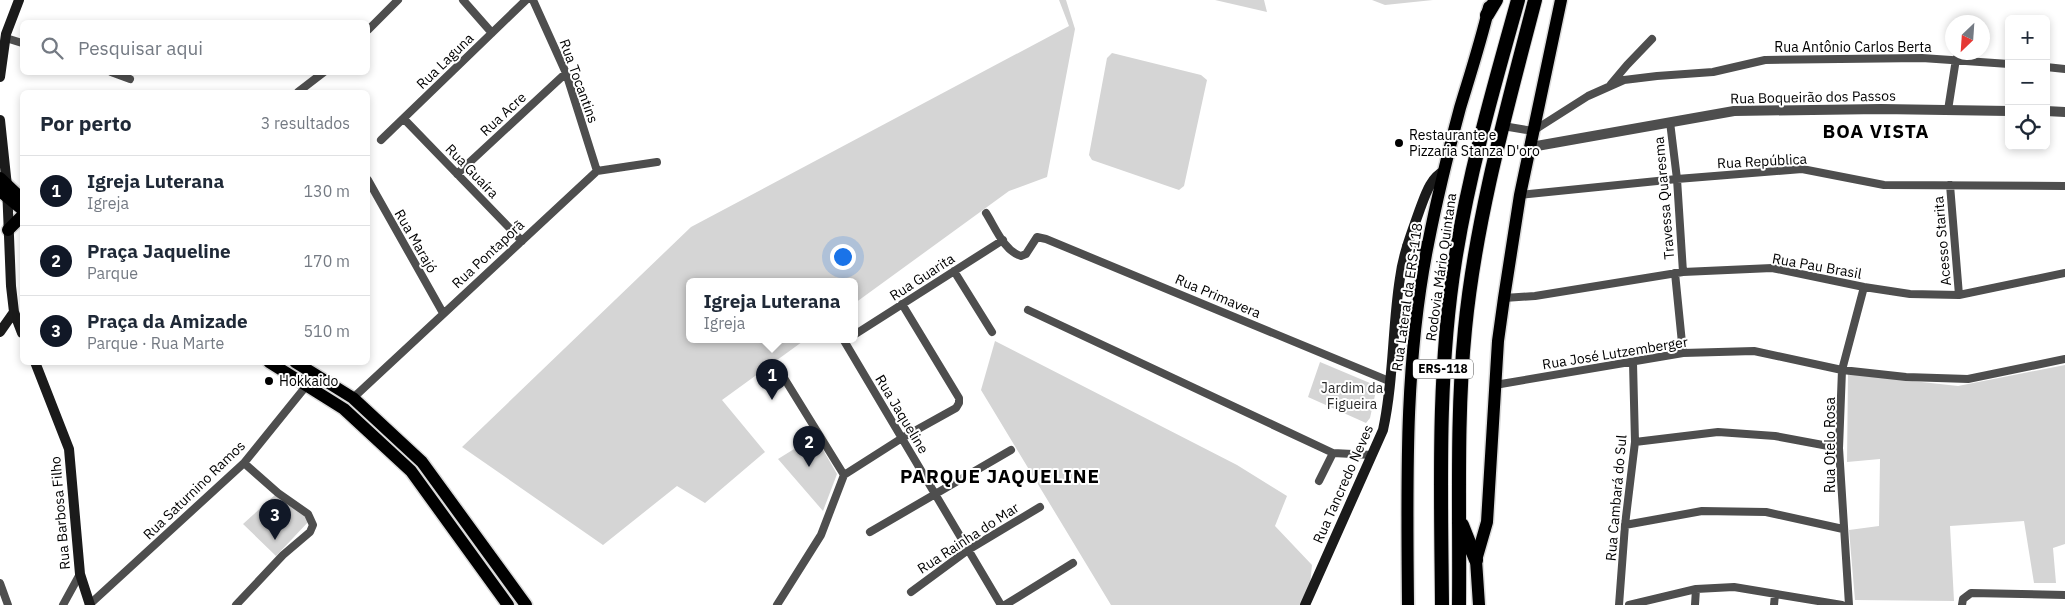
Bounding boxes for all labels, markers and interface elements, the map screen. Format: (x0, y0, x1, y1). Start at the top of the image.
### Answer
north arrow (1945, 15, 1990, 60)
map controls (2005, 15, 2050, 150)
button: + (2005, 15, 2050, 60)
search box (20, 20, 370, 75)
street label: Rua Laguna (413, 29, 478, 93)
icon: search (38, 34, 66, 62)
text: Pesquisar aqui (78, 36, 203, 60)
street label: Rua Tocantins (555, 36, 603, 126)
street label: Rua Antônio Carlos Berta (1774, 38, 1932, 56)
button: − (2005, 60, 2050, 105)
street label: Rua Boqueirão dos Passos (1730, 87, 1896, 107)
street label: Rua Acre (476, 88, 530, 140)
button: locate (2005, 105, 2050, 150)
text: Por perto (40, 109, 132, 137)
text: 3 resultados (261, 113, 350, 133)
district label: BOA VISTA (1822, 119, 1930, 143)
place label: Restaurante e Pizzaria Stanza D'oro (1409, 126, 1540, 160)
street label: Travessa Quaresma (1650, 135, 1678, 260)
marker: Restaurante e Pizzaria Stanza D'oro (1393, 137, 1405, 149)
street label: Rua Guaíra (442, 140, 503, 202)
street label: Rua República (1717, 150, 1808, 172)
text: Igreja Luterana (87, 169, 224, 193)
text: 1 (51, 181, 61, 201)
text: 130 m (303, 181, 350, 201)
street label: Rodovia Mário Quintana (1422, 191, 1460, 342)
text: Igreja (87, 193, 129, 213)
street label: Acesso Starita (1929, 195, 1955, 287)
street label: Rua Marajó (391, 206, 441, 276)
street label: Rua Pontaporã (448, 215, 528, 292)
street label: Rua Lateral da ERS-118 (1388, 222, 1426, 372)
text: Praça Jaqueline (87, 239, 231, 263)
your location (830, 244, 856, 270)
street label: Rua Guarita (886, 249, 958, 305)
street label: Rua Pau Brasil (1771, 249, 1863, 283)
text: 2 (51, 251, 61, 271)
text: 170 m (303, 251, 350, 271)
text: Parque (87, 263, 138, 283)
street label: Rua Primavera (1172, 270, 1264, 322)
popup (686, 278, 858, 343)
text: Igreja Luterana (703, 289, 841, 313)
text: Praça da Amizade (87, 309, 248, 333)
text: Igreja (703, 313, 745, 333)
text: 3 (51, 321, 61, 341)
text: 510 m (303, 321, 350, 341)
text: Parque · Rua Marte (87, 333, 224, 353)
street label: Rua José Lutzemberger (1541, 333, 1689, 373)
pin: 1 (756, 359, 788, 400)
road number: ERS-118 (1413, 359, 1473, 378)
street label: Rua Jaqueline (871, 371, 933, 457)
place label: Hokkaido (279, 372, 339, 390)
marker: Hokkaido (263, 375, 275, 387)
park label: Jardim da Figueira (1321, 379, 1384, 413)
street label: Rua Otelo Rosa (1821, 396, 1839, 493)
street label: Rua Tancredo Neves (1309, 422, 1377, 546)
pin: 2 (793, 426, 825, 467)
street label: Rua Cambará do Sul (1602, 434, 1631, 562)
street label: Rua Saturnino Ramos (139, 437, 249, 543)
street label: Rua Barbosa Filho (46, 455, 74, 571)
district label: PARQUE JAQUELINE (900, 464, 1100, 488)
street label: Rua Rainha do Mar (914, 498, 1022, 578)
pin: 3 (259, 499, 291, 540)

